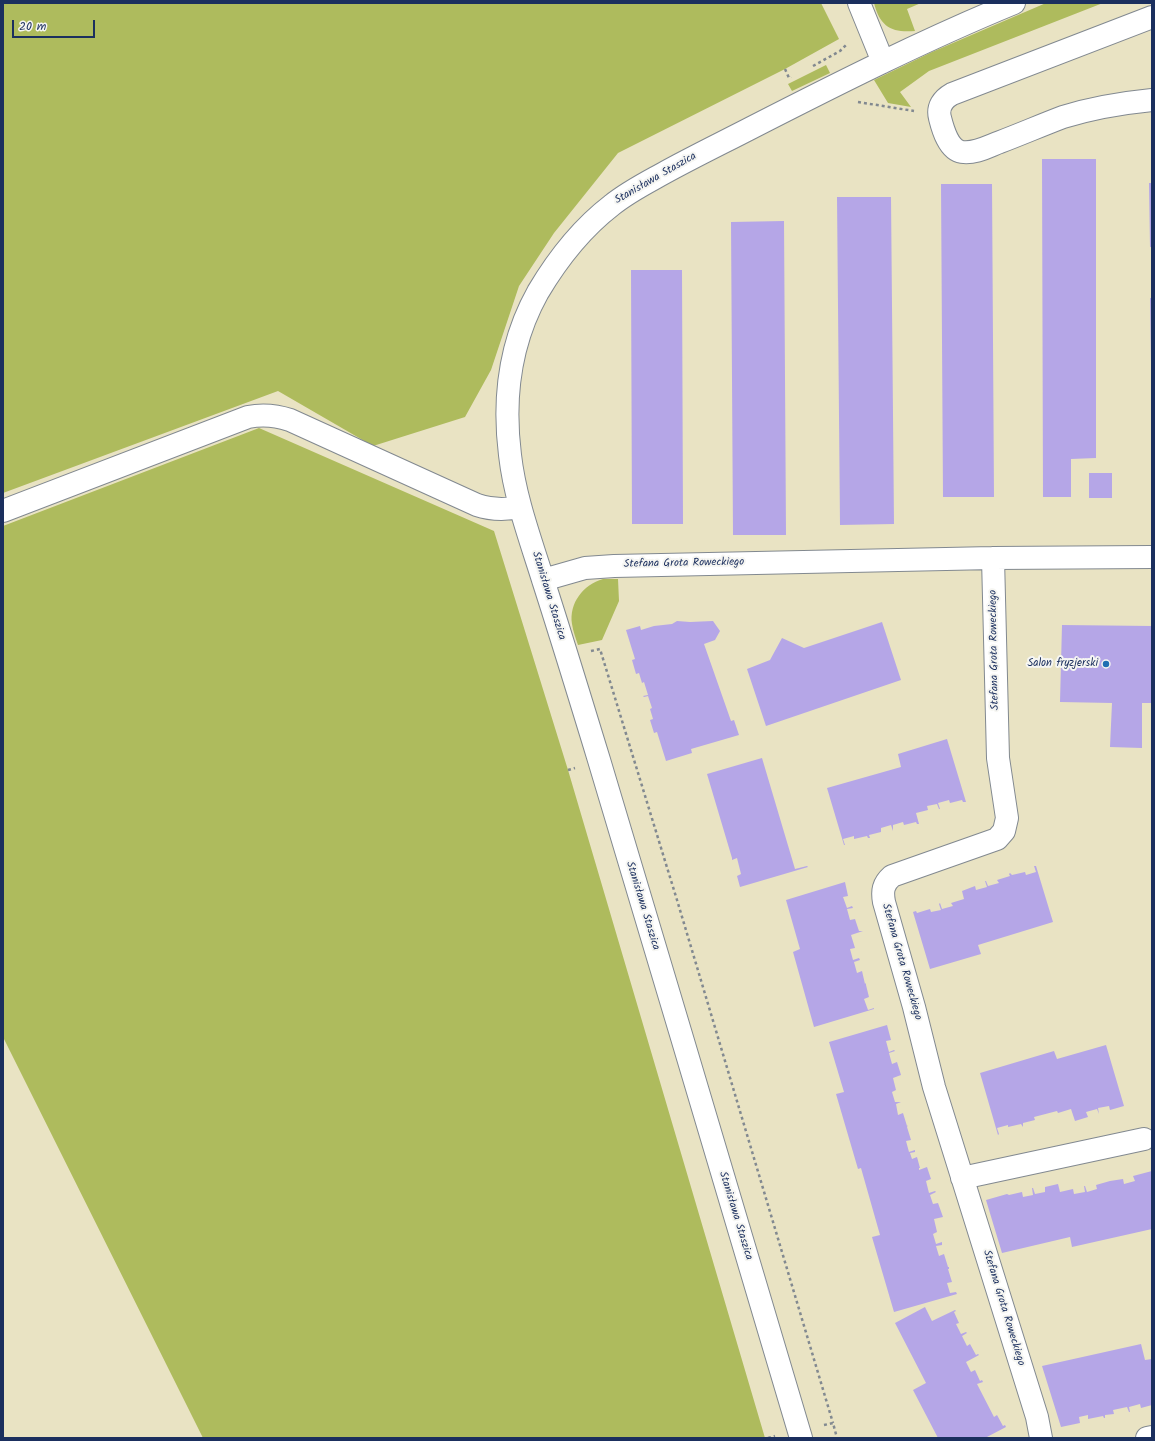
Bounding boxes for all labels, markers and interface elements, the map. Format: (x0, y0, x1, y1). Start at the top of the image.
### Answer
scale bar (14, 12, 97, 38)
text: 20 m (19, 17, 46, 36)
street label: Stanisława Staszica (613, 150, 699, 208)
street label: Stanisława Staszica (528, 550, 568, 642)
street label: Stefana Grota Roweckiego (624, 556, 744, 572)
street label: Stefana Grota Roweckiego (987, 590, 1003, 710)
place label: Salon fryzjerski (1027, 657, 1098, 671)
marker: Salon fryzjerski (1101, 659, 1111, 669)
street label: Stanisława Staszica (622, 860, 662, 952)
street label: Stefana Grota Roweckiego (878, 902, 924, 1022)
street label: Stanisława Staszica (715, 1170, 755, 1262)
street label: Stefana Grota Roweckiego (979, 1248, 1027, 1368)

